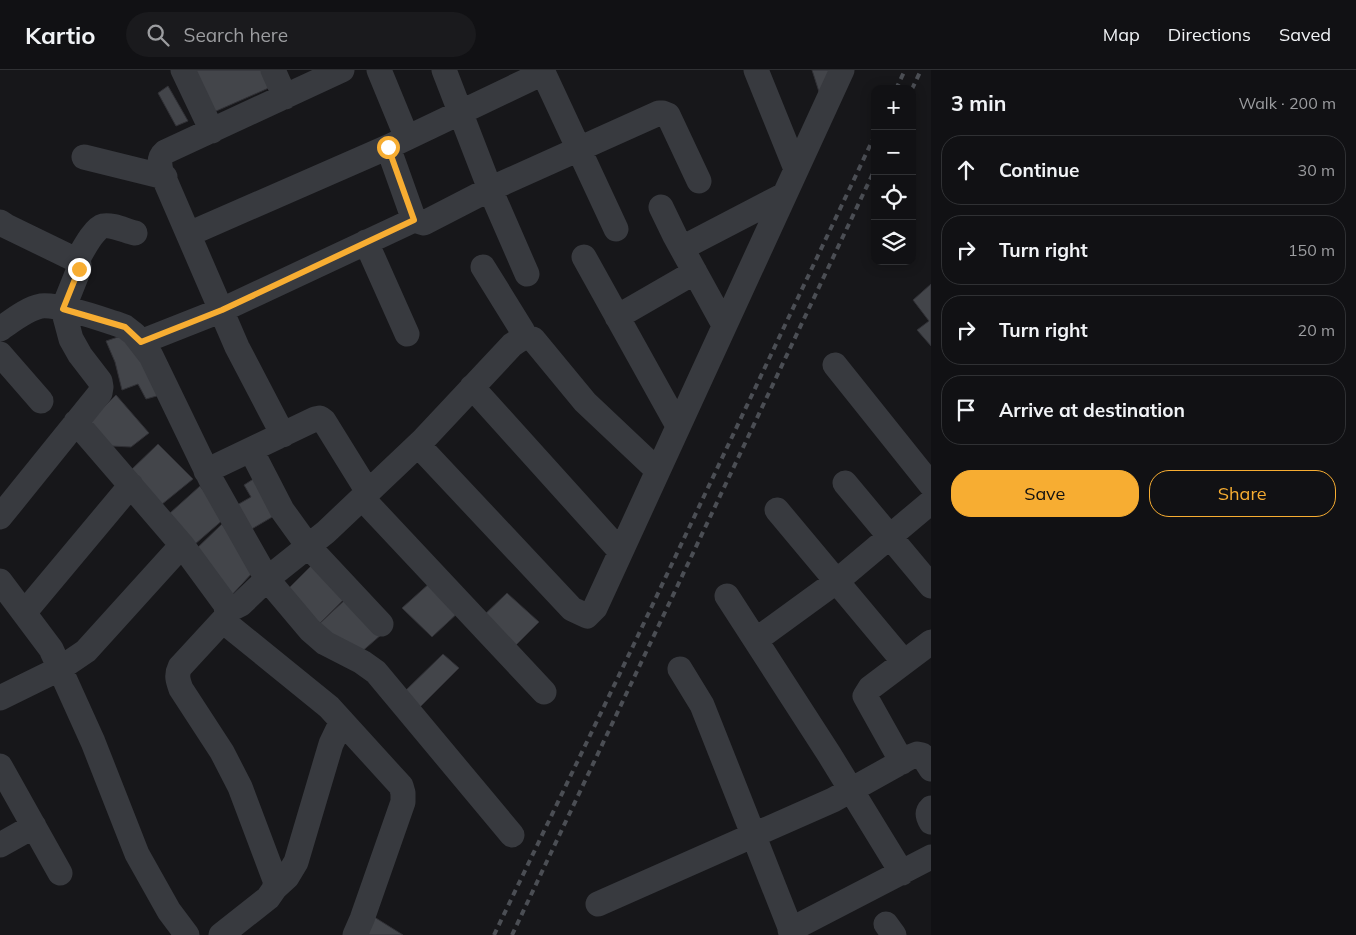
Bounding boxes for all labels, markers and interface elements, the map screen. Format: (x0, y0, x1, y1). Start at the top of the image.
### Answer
search box (126, 12, 476, 57)
text: Kartio (25, 20, 96, 50)
icon: search (144, 21, 172, 49)
text: Search here (184, 23, 288, 47)
text: Map (1103, 23, 1140, 46)
text: Directions (1168, 23, 1251, 46)
text: Saved (1279, 23, 1331, 46)
map controls (871, 85, 916, 265)
button: + (871, 85, 916, 130)
text: 3 min (951, 90, 1006, 116)
text: Walk · 200 m (1238, 93, 1336, 113)
button: − (871, 130, 916, 175)
route start (377, 136, 400, 159)
icon: ahead (952, 156, 980, 184)
text: Continue (999, 158, 1079, 182)
text: 30 m (1298, 160, 1335, 180)
button: locate (871, 175, 916, 220)
button: layers (871, 220, 916, 265)
icon: right (952, 236, 980, 264)
text: Turn right (999, 238, 1088, 262)
text: 150 m (1288, 240, 1335, 260)
route end (68, 258, 91, 281)
icon: right (952, 316, 980, 344)
text: Turn right (999, 318, 1088, 342)
text: 20 m (1298, 320, 1335, 340)
icon: arrive (952, 396, 980, 424)
text: Arrive at destination (999, 398, 1185, 422)
button: Save (951, 470, 1139, 517)
button: Share (1149, 470, 1336, 517)

